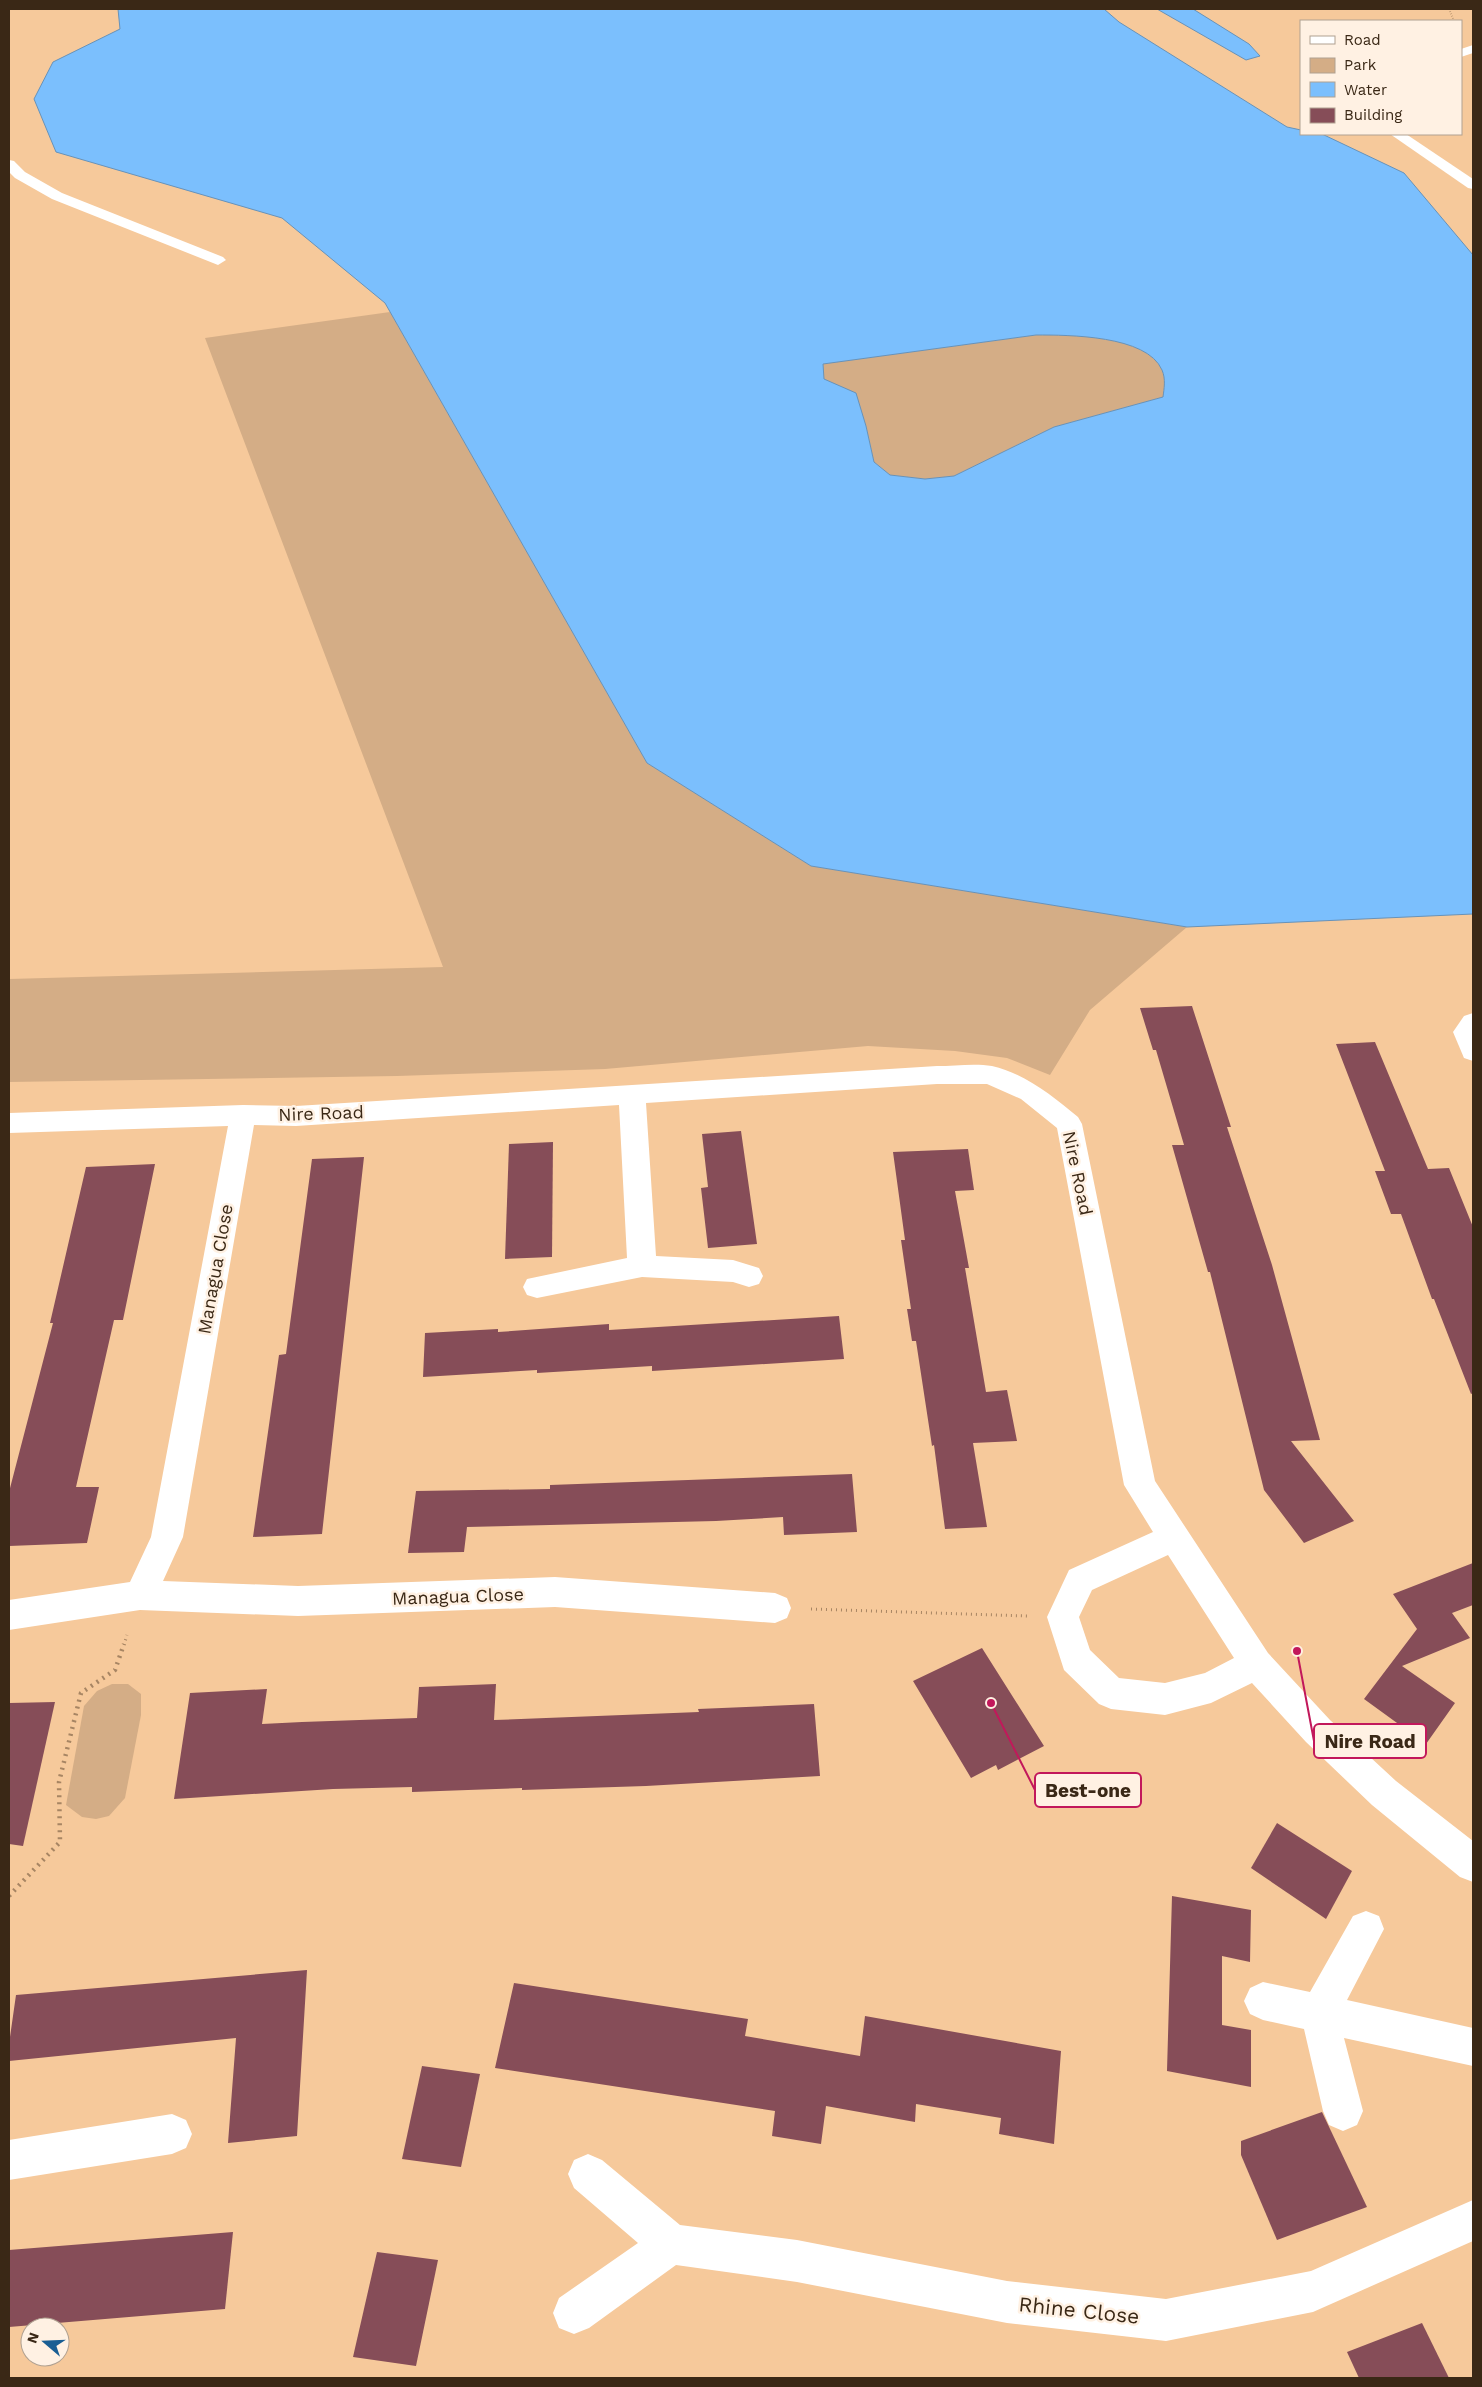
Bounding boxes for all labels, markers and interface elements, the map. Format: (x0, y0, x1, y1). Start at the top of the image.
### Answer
legend (1300, 20, 1462, 135)
text: Road (1344, 31, 1381, 49)
text: Park (1344, 56, 1377, 74)
text: Water (1344, 81, 1387, 99)
text: Building (1344, 106, 1402, 124)
street label: Nire Road (278, 1101, 364, 1125)
street label: Nire Road (1059, 1129, 1097, 1217)
street label: Managua Close (193, 1202, 237, 1336)
street label: Managua Close (392, 1583, 524, 1609)
callout: Nire Road (1314, 1724, 1426, 1758)
text: Nire Road (1324, 1730, 1416, 1753)
callout: Best-one (1035, 1773, 1141, 1807)
text: Best-one (1045, 1779, 1131, 1802)
street label: Rhine Close (1017, 2291, 1141, 2329)
north arrow (20, 2317, 70, 2367)
text: N (23, 2330, 42, 2345)

